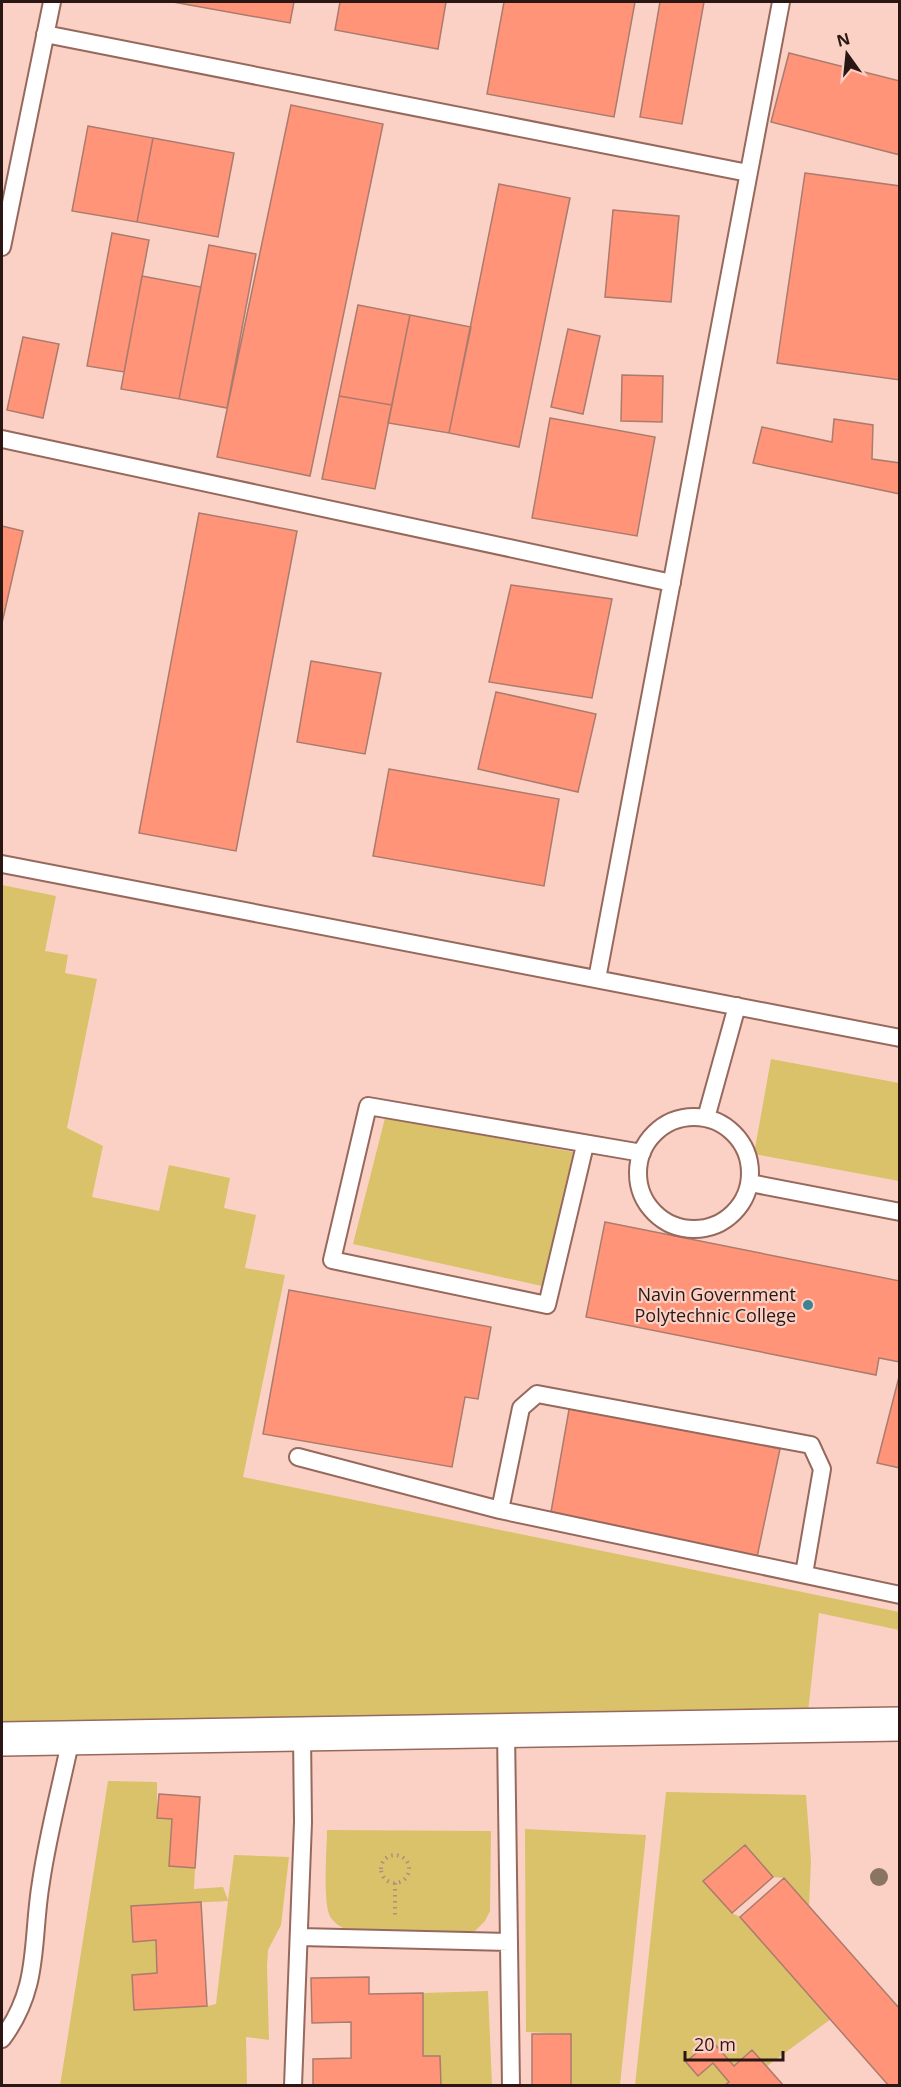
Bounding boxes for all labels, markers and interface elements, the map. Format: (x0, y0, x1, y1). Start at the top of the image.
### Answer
north arrow (817, 24, 877, 84)
text: N (834, 27, 852, 52)
place label: Navin Government Polytechnic College (634, 1282, 796, 1327)
marker: Navin Government Polytechnic College (801, 1298, 815, 1312)
scale bar (685, 2024, 782, 2062)
text: 20 m (694, 2032, 736, 2056)

